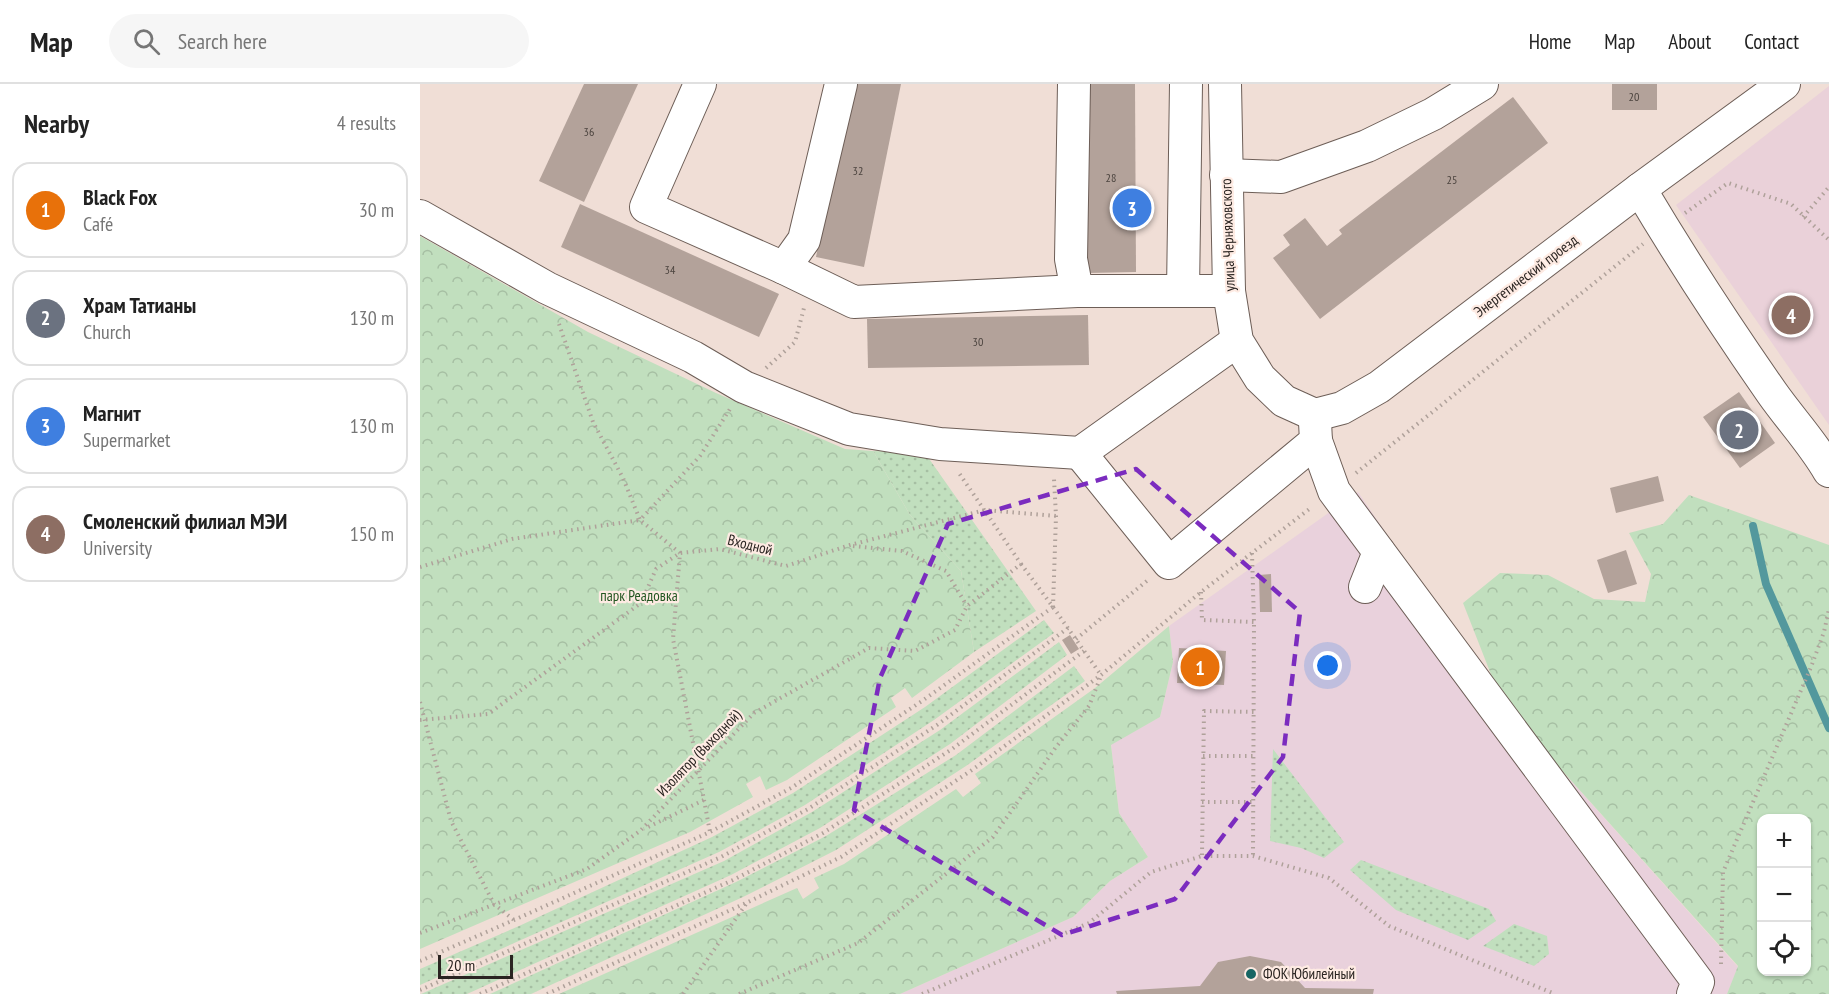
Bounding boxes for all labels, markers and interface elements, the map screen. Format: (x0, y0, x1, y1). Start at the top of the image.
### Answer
search box (109, 14, 529, 68)
text: Map (30, 23, 73, 60)
icon: search (130, 25, 163, 58)
text: Search here (178, 27, 267, 55)
text: Home (1529, 28, 1571, 55)
text: Map (1604, 28, 1635, 55)
text: About (1668, 28, 1711, 55)
text: Contact (1744, 28, 1799, 55)
house number: 20 (1629, 89, 1639, 104)
text: Nearby (24, 107, 89, 140)
text: 4 results (337, 110, 396, 136)
house number: 36 (584, 124, 594, 139)
house number: 32 (853, 163, 863, 178)
house number: 28 (1106, 170, 1116, 185)
house number: 25 (1447, 172, 1457, 187)
street label: улица Черняховского (1216, 178, 1239, 292)
text: Black Fox (83, 183, 157, 211)
pin: 3 (1112, 186, 1152, 230)
text: 1 (41, 197, 50, 223)
text: 30 m (359, 197, 394, 223)
text: Café (83, 211, 113, 237)
street label: Энергетический проезд (1470, 230, 1582, 321)
house number: 34 (665, 262, 676, 277)
text: Храм Татианы (83, 291, 196, 319)
pin: 4 (1772, 292, 1810, 338)
text: 2 (41, 305, 50, 331)
text: 130 m (350, 305, 394, 331)
text: Church (83, 319, 131, 345)
house number: 30 (973, 334, 983, 349)
text: Магнит (83, 399, 141, 427)
pin: 2 (1720, 408, 1758, 452)
text: 3 (41, 413, 50, 439)
text: 130 m (350, 413, 394, 439)
text: Supermarket (83, 427, 171, 453)
text: Смоленский филиал МЭИ (83, 507, 287, 535)
text: 4 (41, 521, 50, 547)
text: 150 m (350, 521, 394, 547)
street label: Входной (726, 530, 775, 559)
text: University (83, 535, 152, 561)
park label: парк Реадовка (600, 586, 678, 605)
pin: 1 (1180, 644, 1220, 690)
your location (1313, 651, 1342, 680)
street label: Изолятор (Выходной) (652, 705, 745, 800)
map controls (1757, 814, 1811, 976)
button: + (1757, 814, 1811, 868)
button: − (1757, 868, 1811, 922)
button: locate (1757, 922, 1811, 976)
scale bar (438, 952, 513, 980)
text: 20 m (447, 955, 475, 975)
place label: ФОК Юбилейный (1263, 964, 1355, 983)
marker: ФОК Юбилейный (1244, 967, 1258, 981)

